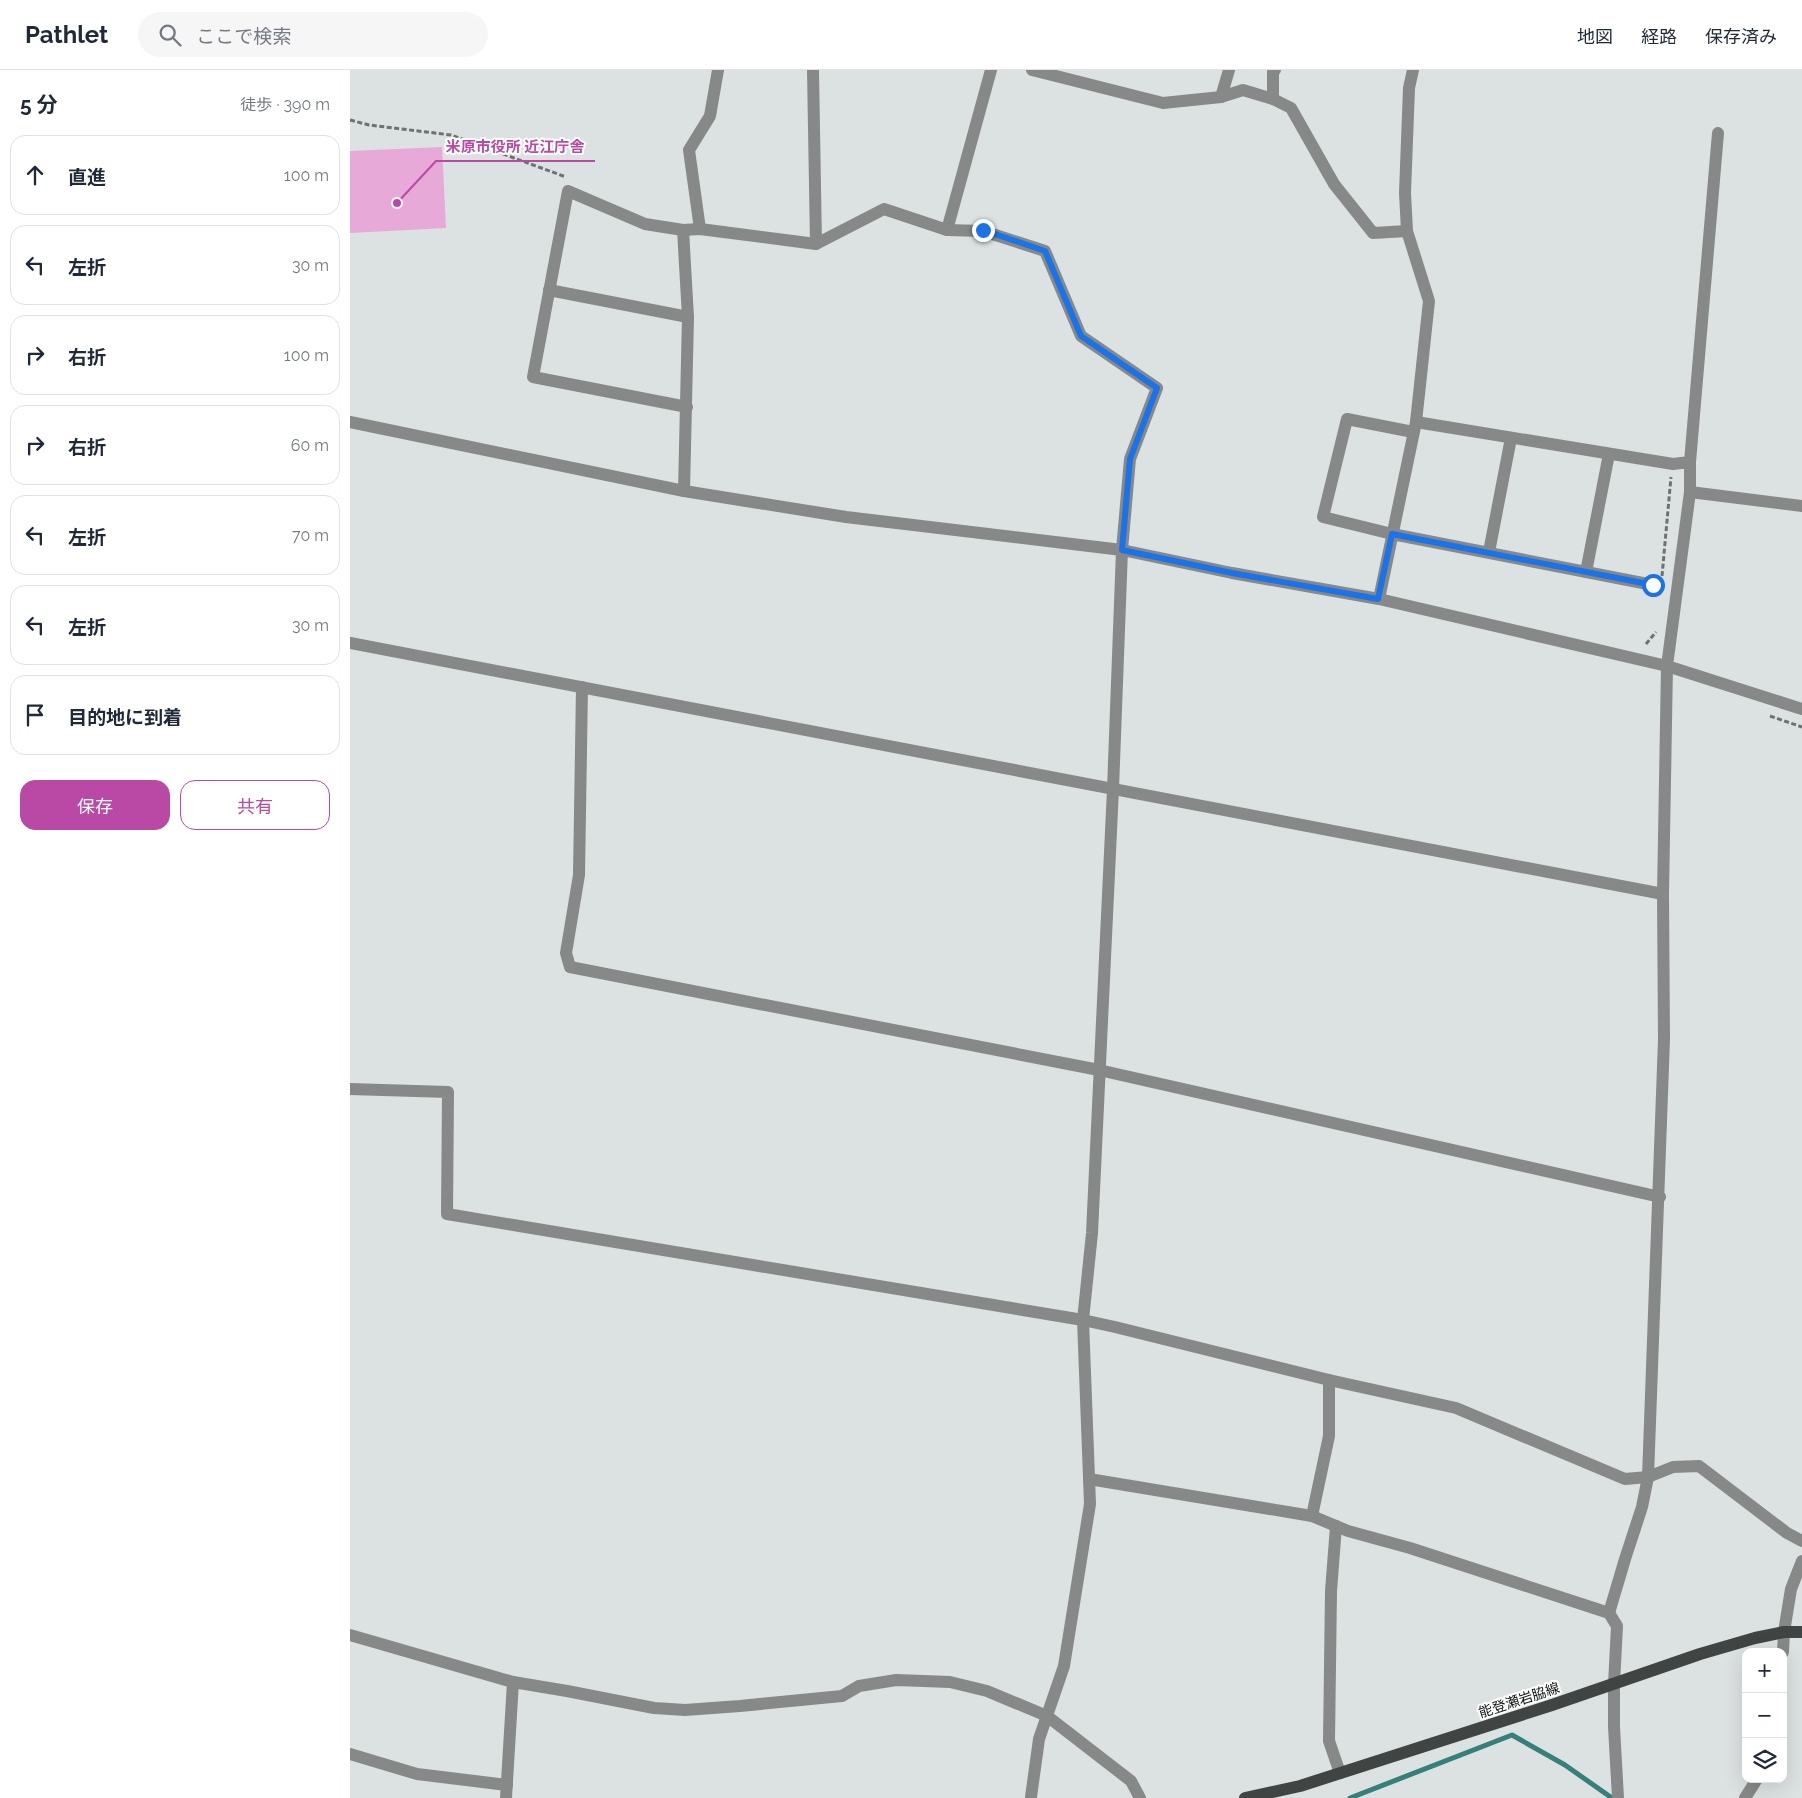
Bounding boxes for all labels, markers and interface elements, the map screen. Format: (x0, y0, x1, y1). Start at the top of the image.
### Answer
search box (138, 12, 488, 57)
text: Pathlet (25, 20, 108, 49)
icon: search (156, 21, 184, 49)
text: ここで検索 (196, 25, 291, 47)
text: 地図 (1577, 26, 1613, 47)
text: 経路 (1641, 26, 1677, 47)
text: 保存済み (1705, 26, 1777, 47)
text: 5 分 (20, 92, 58, 117)
text: 徒歩 · 390 m (240, 95, 330, 114)
callout: 米原市役所 近江庁舎 (436, 131, 595, 161)
text: 米原市役所 近江庁舎 (446, 138, 585, 156)
icon: ahead (21, 161, 49, 189)
text: 直進 (68, 166, 106, 188)
text: 100 m (284, 166, 329, 185)
route end (972, 219, 995, 242)
icon: left (21, 251, 49, 279)
text: 左折 (68, 256, 106, 278)
text: 30 m (292, 256, 329, 275)
icon: right (21, 341, 49, 369)
text: 右折 (68, 346, 106, 368)
text: 100 m (284, 346, 329, 365)
icon: right (21, 431, 49, 459)
text: 右折 (68, 436, 106, 458)
text: 60 m (291, 436, 329, 455)
icon: left (21, 521, 49, 549)
text: 左折 (68, 526, 106, 548)
text: 70 m (292, 526, 329, 545)
route start (1642, 574, 1665, 597)
icon: left (21, 611, 49, 639)
text: 左折 (68, 616, 106, 638)
text: 30 m (292, 616, 329, 635)
icon: arrive (21, 701, 49, 729)
text: 目的地に到着 (68, 706, 182, 728)
button: 保存 (20, 780, 170, 830)
button: 共有 (180, 780, 330, 830)
map controls (1742, 1648, 1787, 1783)
button: + (1742, 1648, 1787, 1693)
street label: 能登瀬岩脇線 (1477, 1679, 1561, 1721)
button: − (1742, 1693, 1787, 1738)
button: layers (1742, 1738, 1787, 1783)

